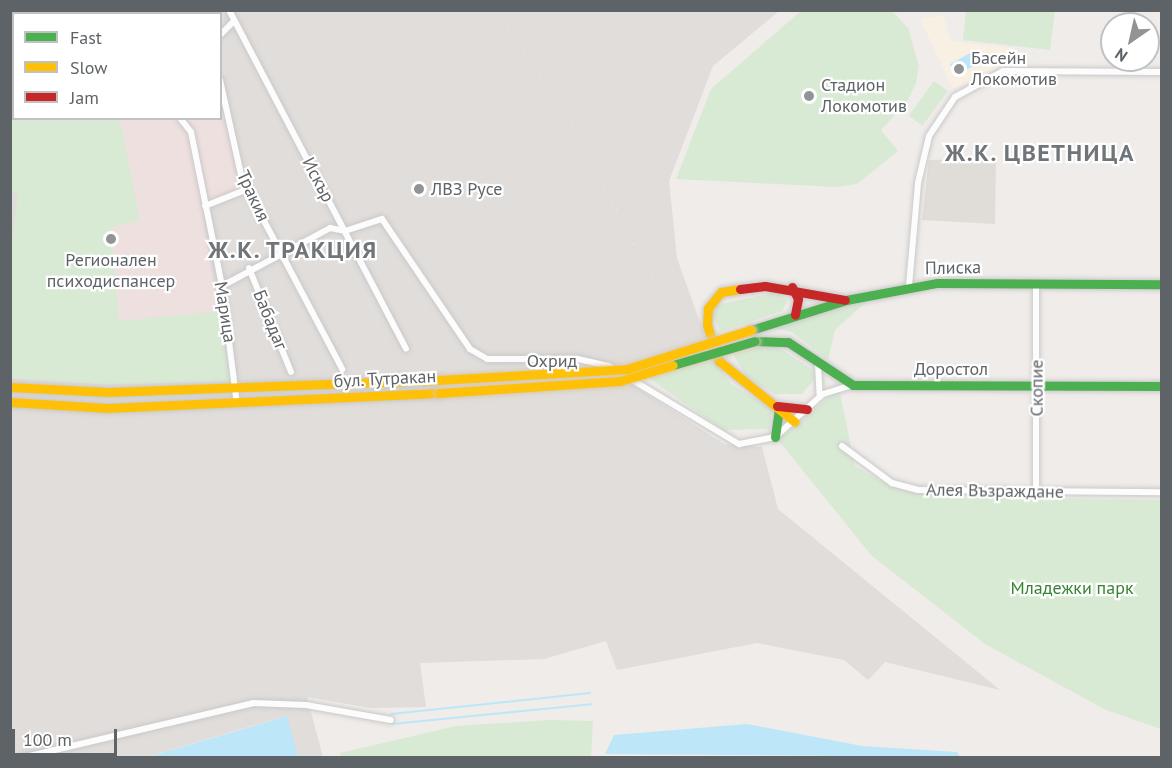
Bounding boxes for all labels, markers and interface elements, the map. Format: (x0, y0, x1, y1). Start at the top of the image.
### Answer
legend (12, 12, 222, 120)
north arrow (1100, 12, 1160, 72)
text: Fast (70, 26, 102, 49)
text: N (1111, 44, 1131, 66)
place label: Басейн Локомотив (971, 48, 1057, 90)
text: Slow (70, 56, 108, 79)
marker: Басейн Локомотив (952, 62, 966, 76)
place label: Стадион Локомотив (821, 75, 907, 118)
text: Jam (70, 86, 99, 109)
marker: Стадион Локомотив (802, 89, 816, 103)
district label: Ж.К. ЦВЕТНИЦА (944, 139, 1136, 167)
street label: Искър (297, 154, 339, 206)
street label: Тракия (232, 167, 274, 225)
place label: ЛВЗ Русе (431, 178, 502, 200)
marker: ЛВЗ Русе (412, 182, 426, 196)
marker: Регионален психодиспансер (102, 230, 120, 248)
district label: Ж.К. ТРАКЦИЯ (207, 236, 379, 264)
place label: Регионален психодиспансер (47, 250, 175, 292)
street label: Плиска (925, 257, 981, 279)
street label: Марица (210, 280, 240, 344)
street label: Бабадаг (248, 287, 292, 353)
street label: Охрид (527, 350, 577, 372)
street label: Доростол (914, 358, 988, 380)
street label: Скопие (1026, 360, 1048, 416)
street label: бул. Тутракан (332, 365, 438, 393)
street label: Алея Възраждане (926, 479, 1064, 503)
park label: Младежки парк (1011, 577, 1133, 599)
scale bar (15, 717, 120, 755)
text: 100 m (23, 728, 72, 751)

